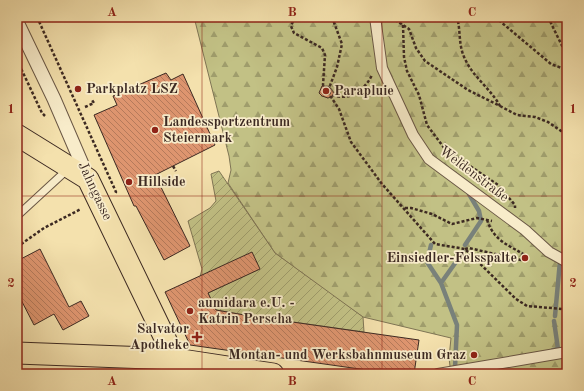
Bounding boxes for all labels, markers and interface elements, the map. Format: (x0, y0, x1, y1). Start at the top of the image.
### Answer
text: A (107, 6, 117, 19)
text: B (287, 6, 297, 19)
text: C (468, 6, 476, 19)
place label: Parkplatz LSZ (86, 82, 178, 96)
marker: Parkplatz LSZ (73, 84, 83, 94)
place label: Parapluie (334, 84, 394, 98)
marker: Parapluie (321, 86, 331, 96)
text: 1 (7, 103, 15, 116)
text: 1 (569, 103, 577, 116)
place label: Landessportzentrum Steiermark (163, 115, 290, 145)
marker: Landessportzentrum Steiermark (150, 125, 160, 135)
street label: Weldenstraße (437, 144, 511, 204)
street label: Jahngasse (75, 160, 115, 222)
place label: Hillside (137, 175, 186, 189)
marker: Hillside (124, 177, 134, 187)
place label: Einsiedler-Felsspalte (386, 251, 517, 265)
marker: Einsiedler-Felsspalte (520, 253, 530, 263)
text: 2 (7, 277, 15, 290)
text: 2 (569, 277, 577, 290)
place label: aumidara e.U. - Katrin Perscha (198, 296, 295, 326)
marker: aumidara e.U. - Katrin Perscha (185, 306, 195, 316)
place label: Salvator Apotheke (130, 322, 189, 352)
marker: Salvator Apotheke (192, 332, 202, 342)
place label: Montan- und Werksbahnmuseum Graz (228, 348, 466, 362)
marker: Montan- und Werksbahnmuseum Graz (469, 350, 479, 360)
text: A (107, 375, 117, 388)
text: B (287, 375, 297, 388)
text: C (468, 375, 476, 388)

